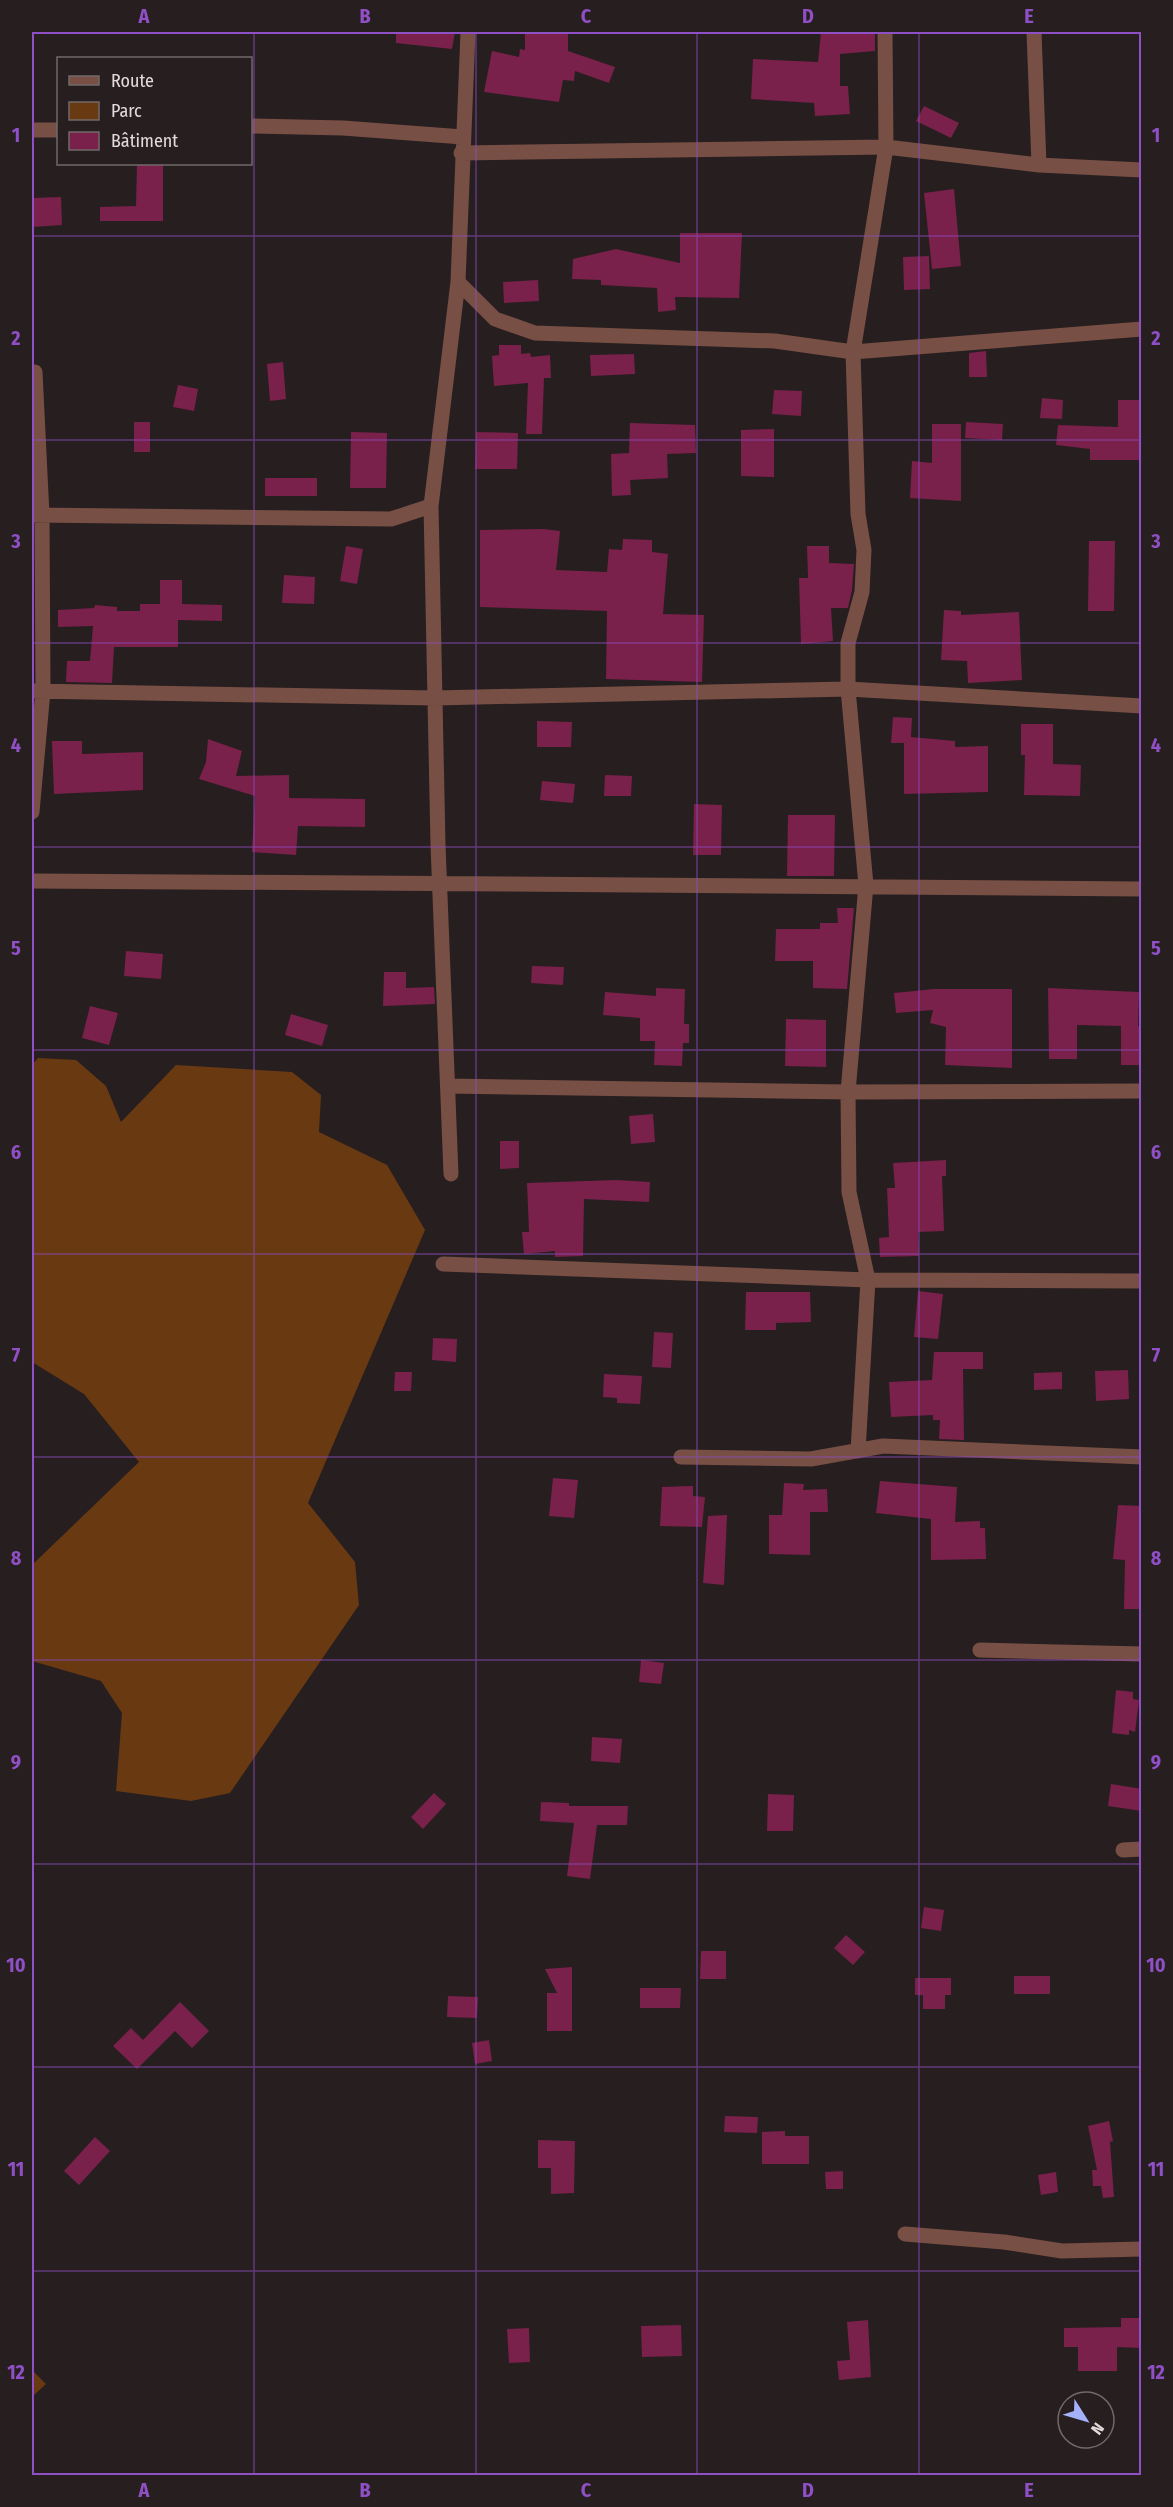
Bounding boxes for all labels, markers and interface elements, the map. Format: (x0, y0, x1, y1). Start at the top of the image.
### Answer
text: A (138, 4, 151, 28)
text: B (359, 4, 371, 28)
text: C (581, 4, 592, 28)
text: D (802, 4, 814, 28)
text: E (1024, 4, 1034, 28)
legend (57, 57, 252, 165)
text: Route (111, 70, 154, 92)
text: Parc (111, 100, 142, 122)
text: 1 (12, 123, 20, 147)
text: 1 (1152, 123, 1160, 147)
text: Bâtiment (111, 130, 178, 152)
text: 2 (10, 326, 21, 350)
text: 2 (1150, 326, 1161, 350)
text: 3 (10, 529, 21, 553)
text: 3 (1150, 529, 1161, 553)
text: 4 (11, 733, 21, 757)
text: 4 (1151, 733, 1161, 757)
text: 5 (11, 936, 21, 960)
text: 5 (1151, 936, 1161, 960)
text: 6 (11, 1140, 21, 1164)
text: 6 (1151, 1140, 1161, 1164)
text: 7 (12, 1343, 21, 1367)
text: 7 (1152, 1343, 1161, 1367)
text: 8 (11, 1546, 22, 1570)
text: 8 (1151, 1546, 1162, 1570)
text: 9 (11, 1750, 21, 1774)
text: 9 (1151, 1750, 1161, 1774)
text: 10 (6, 1953, 26, 1977)
text: 10 (1146, 1953, 1166, 1977)
text: 11 (8, 2157, 24, 2181)
text: 11 (1148, 2157, 1164, 2181)
text: 12 (7, 2360, 25, 2384)
text: 12 (1147, 2360, 1165, 2384)
north arrow (1056, 2390, 1116, 2450)
text: N (1087, 2419, 1108, 2438)
text: A (138, 2478, 151, 2502)
text: B (359, 2478, 371, 2502)
text: C (581, 2478, 592, 2502)
text: D (802, 2478, 814, 2502)
text: E (1024, 2478, 1034, 2502)

